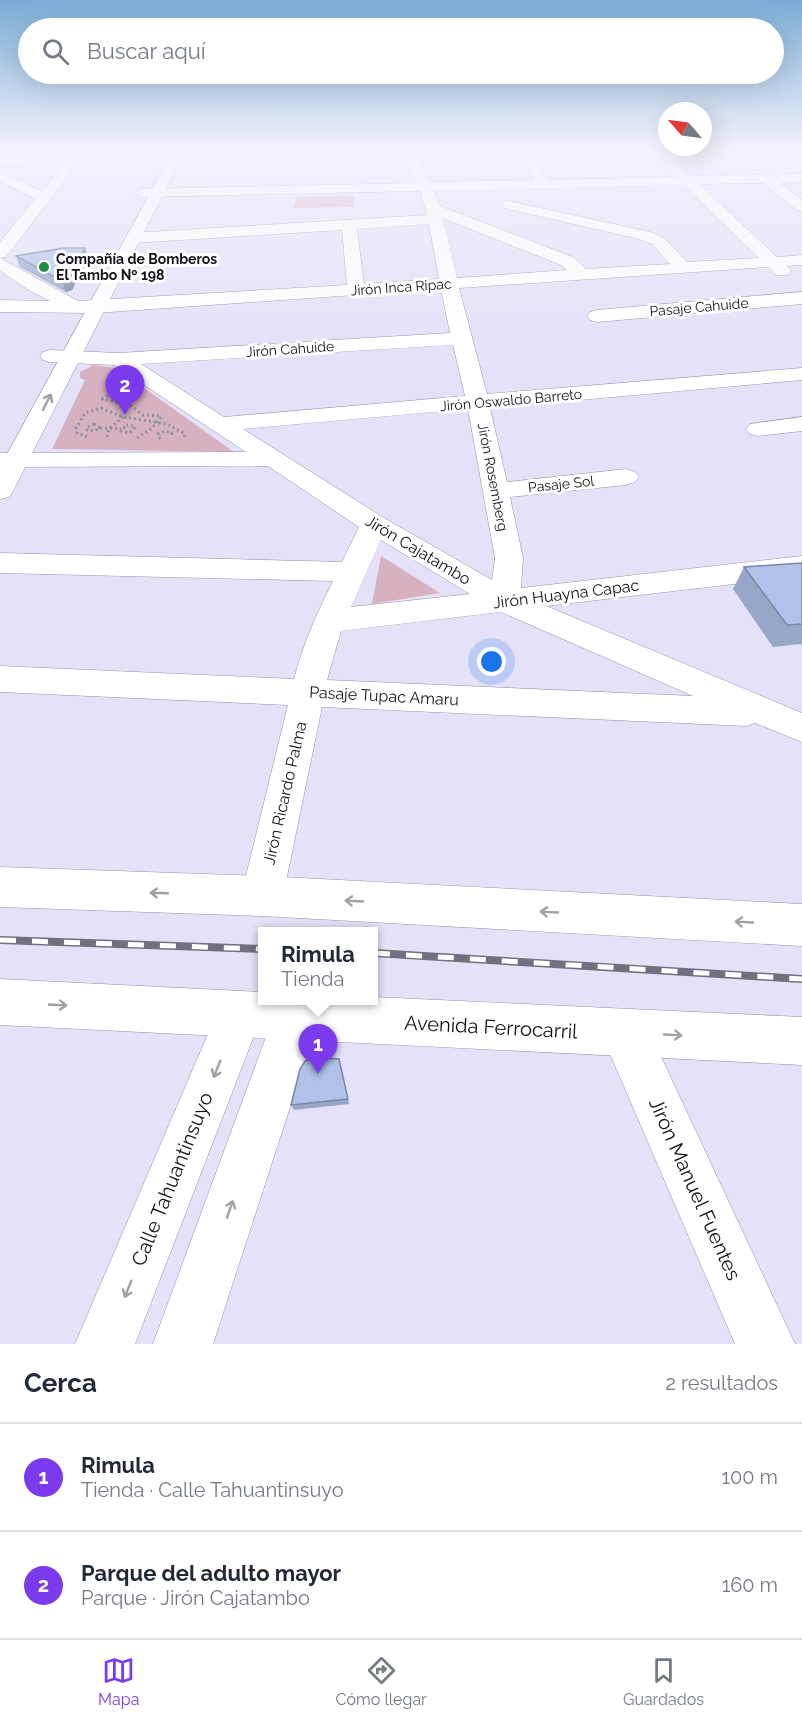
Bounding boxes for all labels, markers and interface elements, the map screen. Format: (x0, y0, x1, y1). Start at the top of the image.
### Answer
search box (18, 18, 784, 84)
icon: search (39, 35, 72, 68)
text: Buscar aquí (87, 38, 206, 64)
north arrow (658, 102, 712, 156)
place label: Compañía de Bomberos El Tambo Nº 198 (56, 251, 217, 283)
marker: Compañía de Bomberos El Tambo Nº 198 (37, 260, 51, 274)
street label: Jirón Inca Ripac (350, 275, 452, 299)
street label: Pasaje Cahuide (649, 295, 749, 319)
street label: Jirón Cahuide (245, 338, 335, 360)
pin: 2 (106, 366, 144, 415)
street label: Jirón Oswaldo Barreto (439, 386, 583, 414)
one-way arrow (41, 393, 53, 411)
street label: Jirón Rosemberg (475, 422, 511, 532)
street label: Pasaje Sol (527, 473, 595, 495)
street label: Jirón Cajatambo (362, 511, 474, 589)
street label: Jirón Huayna Capac (492, 576, 640, 612)
your location (477, 647, 506, 676)
street label: Pasaje Tupac Amaru (309, 683, 459, 709)
street label: Jirón Ricardo Palma (259, 720, 311, 866)
one-way arrow (150, 887, 170, 898)
one-way arrow (345, 896, 365, 907)
one-way arrow (539, 906, 559, 917)
one-way arrow (734, 917, 754, 928)
popup (258, 927, 378, 1005)
text: Rimula (281, 941, 355, 967)
text: Tienda (281, 967, 344, 991)
one-way arrow (48, 1000, 68, 1011)
street label: Avenida Ferrocarril (404, 1010, 579, 1044)
pin: 1 (298, 1024, 338, 1074)
one-way arrow (662, 1030, 682, 1041)
one-way arrow (211, 1059, 222, 1078)
street label: Calle Tahuantinsuyo (126, 1088, 218, 1269)
street label: Jirón Manuel Fuentes (644, 1094, 746, 1284)
one-way arrow (225, 1200, 236, 1219)
one-way arrow (122, 1279, 133, 1297)
text: Cerca (24, 1368, 97, 1398)
text: 2 resultados (665, 1371, 778, 1395)
text: Rimula (81, 1452, 155, 1478)
text: 1 (39, 1465, 48, 1489)
text: 100 m (721, 1465, 778, 1489)
text: Tienda · Calle Tahuantinsuyo (81, 1478, 344, 1502)
text: Parque del adulto mayor (81, 1560, 341, 1586)
text: 2 (38, 1573, 49, 1597)
text: 160 m (722, 1573, 778, 1597)
text: Parque · Jirón Cajatambo (81, 1586, 310, 1610)
tab: Mapa (98, 1654, 139, 1709)
tab: Cómo llegar (336, 1654, 427, 1709)
tab: Guardados (623, 1654, 704, 1709)

